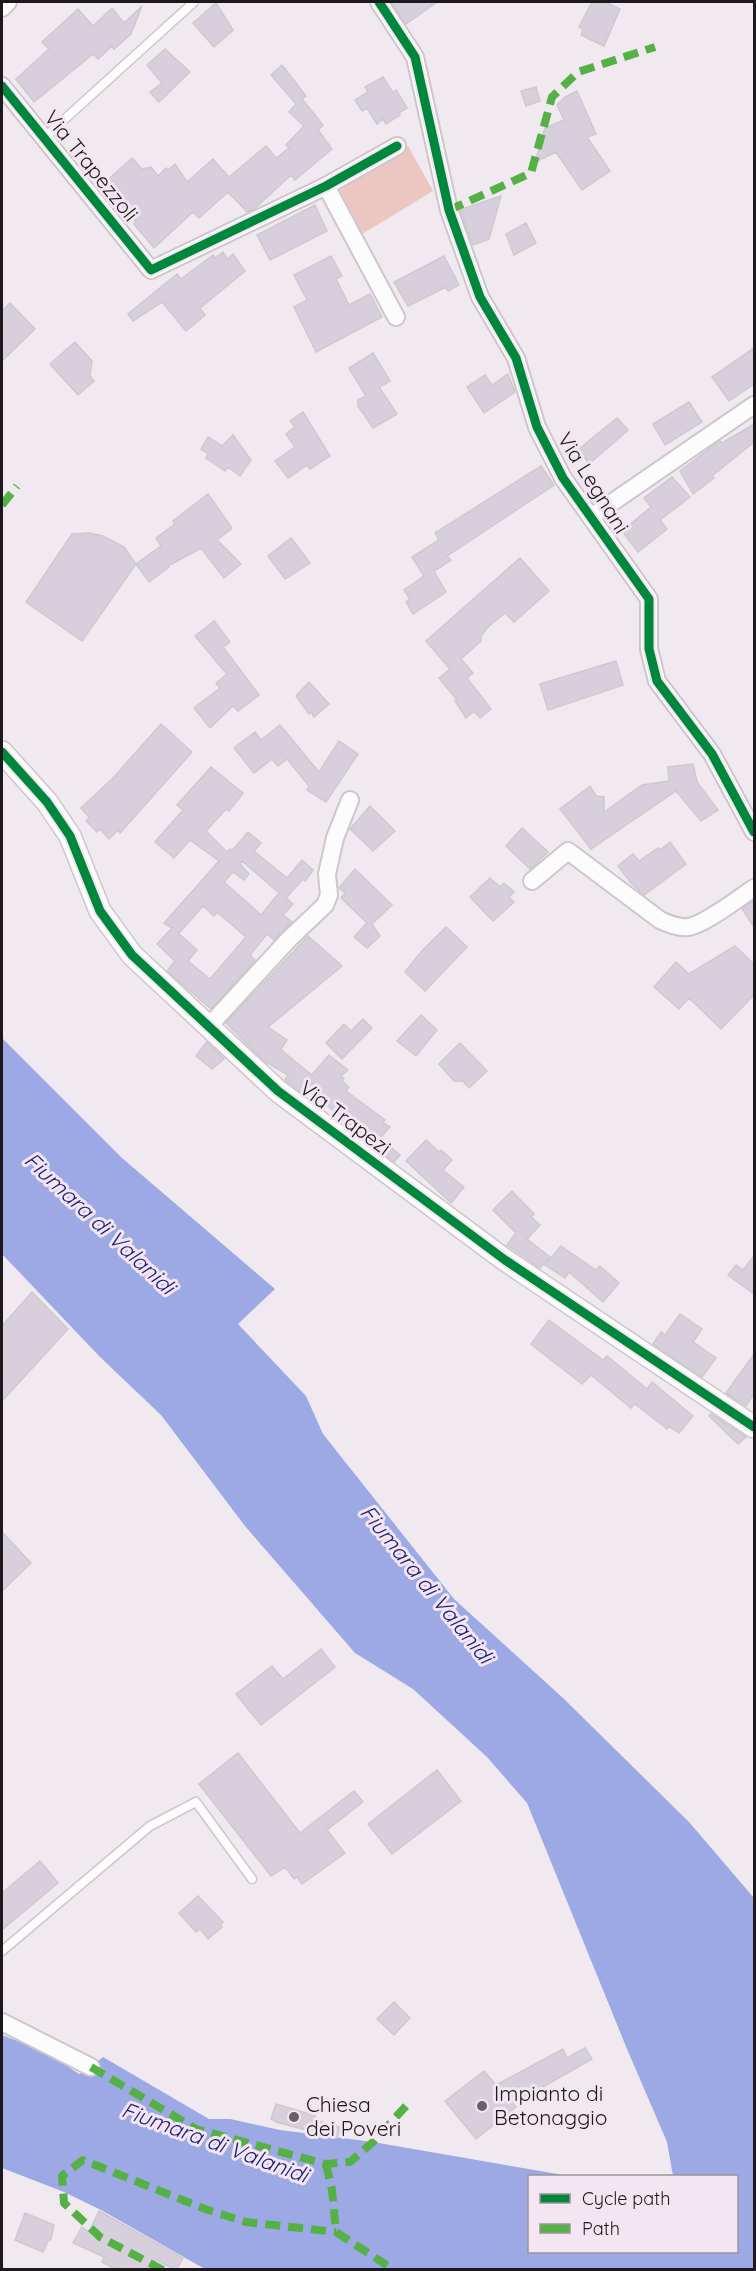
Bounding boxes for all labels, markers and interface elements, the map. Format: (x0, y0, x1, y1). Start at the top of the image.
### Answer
street label: Via Trapezzoli (39, 105, 144, 226)
street label: Via Legnani (552, 427, 635, 538)
street label: Via Trapezi (295, 1074, 397, 1160)
water label: Fiumara di Valanidi (19, 1146, 183, 1302)
water label: Fiumara di Valanidi (354, 1499, 501, 1671)
place label: Impianto di Betonaggio (494, 2080, 607, 2130)
place label: Chiesa dei Poveri (306, 2091, 401, 2141)
water label: Fiumara di Valanidi (118, 2095, 314, 2189)
marker: Impianto di Betonaggio (475, 2099, 489, 2113)
marker: Chiesa dei Poveri (287, 2110, 301, 2124)
legend (528, 2175, 738, 2253)
text: Cycle path (582, 2187, 670, 2210)
text: Path (582, 2217, 620, 2240)

